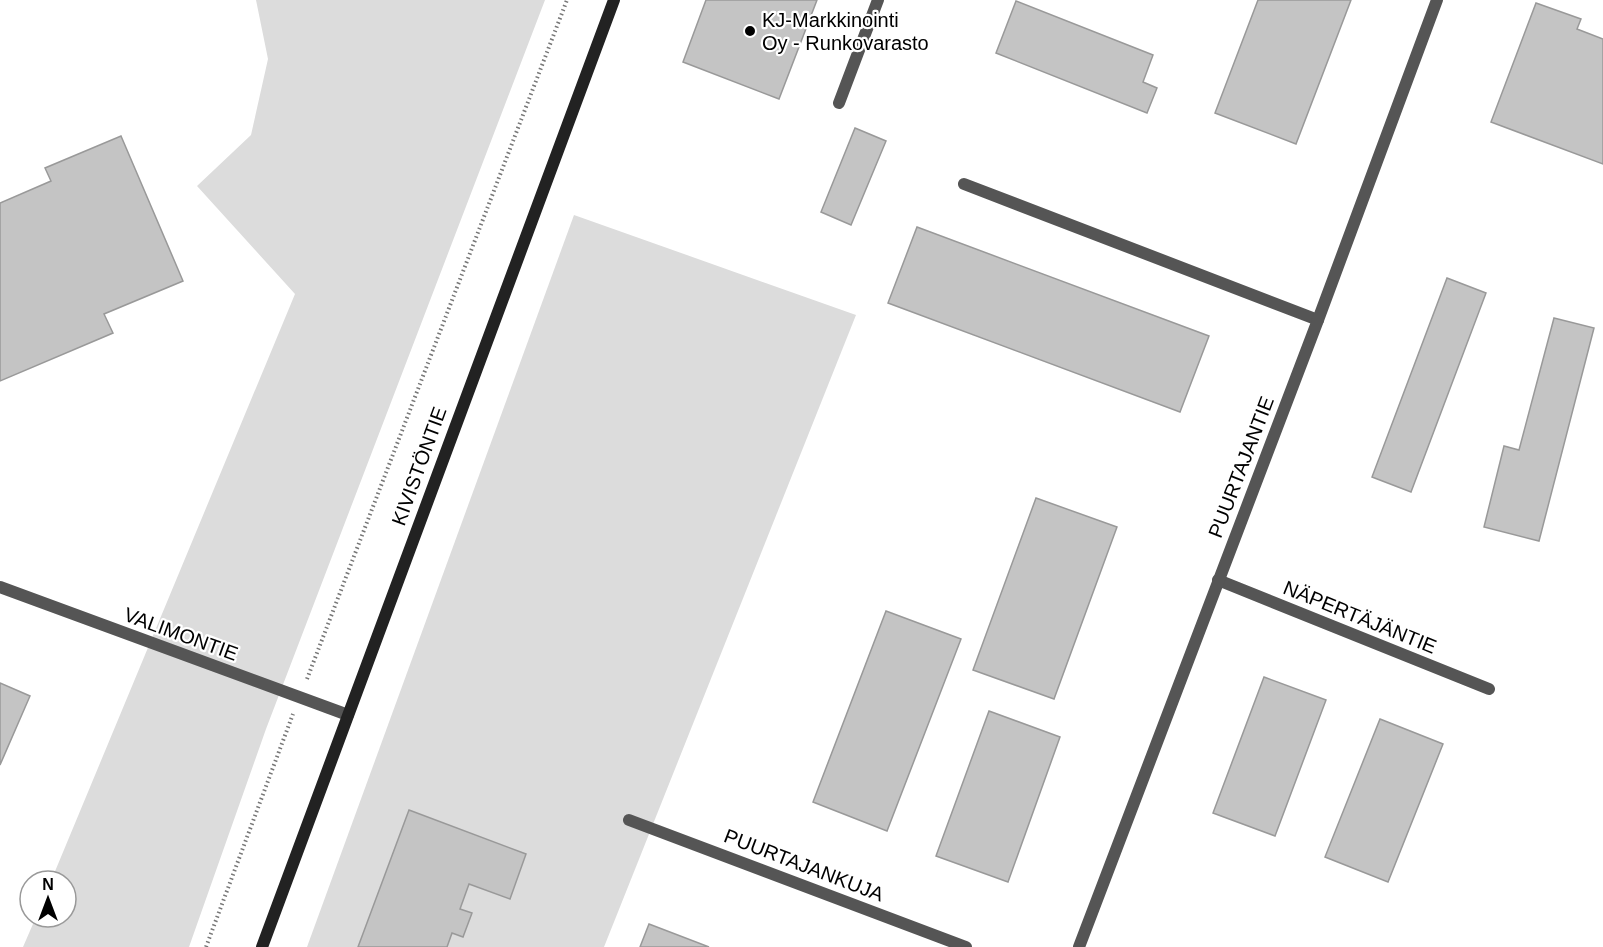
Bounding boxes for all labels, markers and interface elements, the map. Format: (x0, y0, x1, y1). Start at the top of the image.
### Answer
place label: KJ-Markkinointi Oy - Runkovarasto (762, 9, 929, 54)
marker: KJ-Markkinointi Oy - Runkovarasto (743, 24, 757, 38)
street label: PUURTAJANTIE (1204, 393, 1278, 541)
street label: KIVISTÖNTIE (387, 404, 451, 528)
street label: NÄPERTÄJÄNTIE (1280, 576, 1440, 658)
street label: VALIMONTIE (121, 603, 241, 665)
street label: PUURTAJANKUJA (721, 824, 888, 906)
north arrow (18, 869, 78, 929)
text: N (42, 876, 54, 893)

